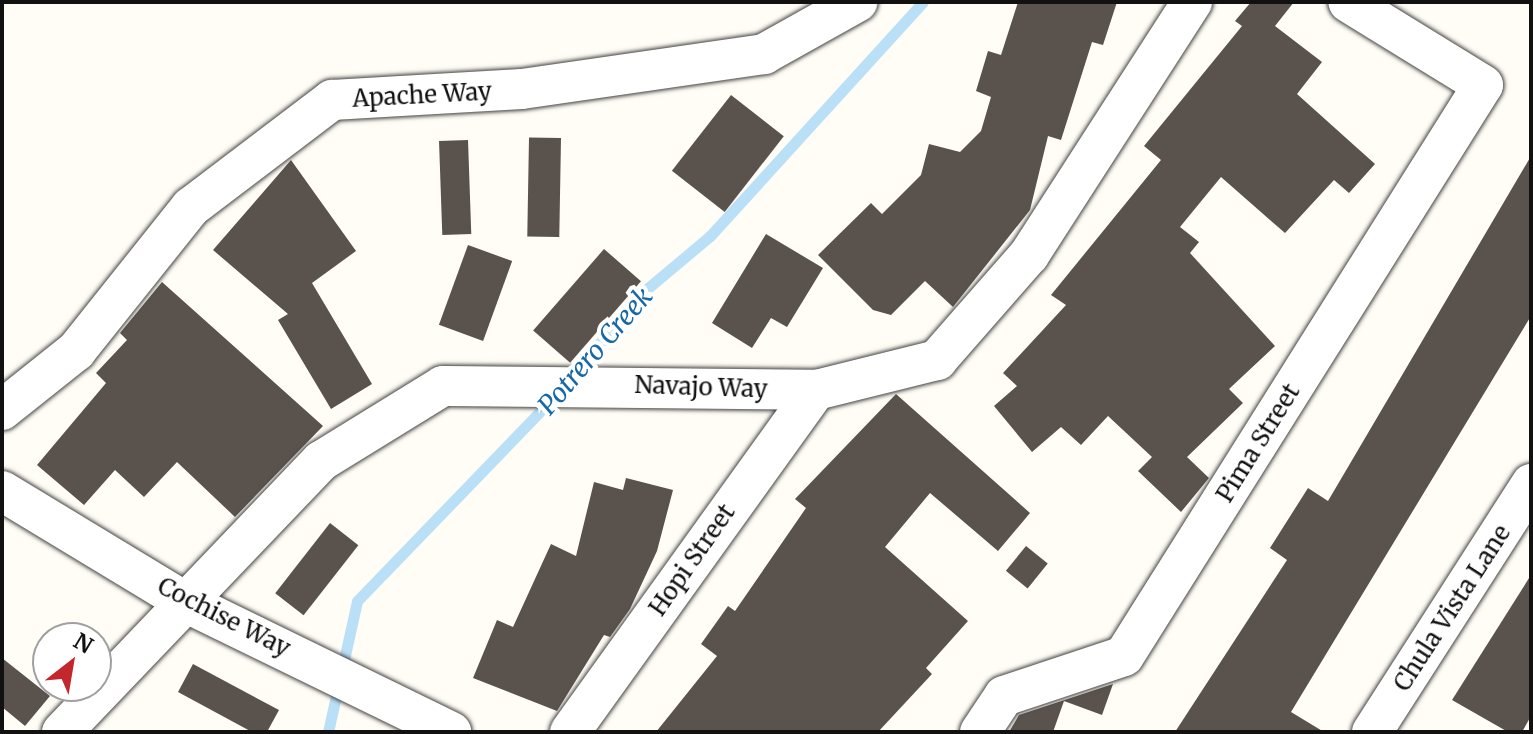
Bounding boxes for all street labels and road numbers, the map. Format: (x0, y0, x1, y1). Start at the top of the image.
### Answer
street label: Apache Way (351, 77, 493, 113)
street label: Navajo Way (634, 370, 768, 404)
street label: Pima Street (1210, 378, 1306, 508)
street label: Hopi Street (643, 499, 741, 621)
street label: Chula Vista Lane (1388, 520, 1516, 696)
street label: Cochise Way (153, 571, 295, 663)

